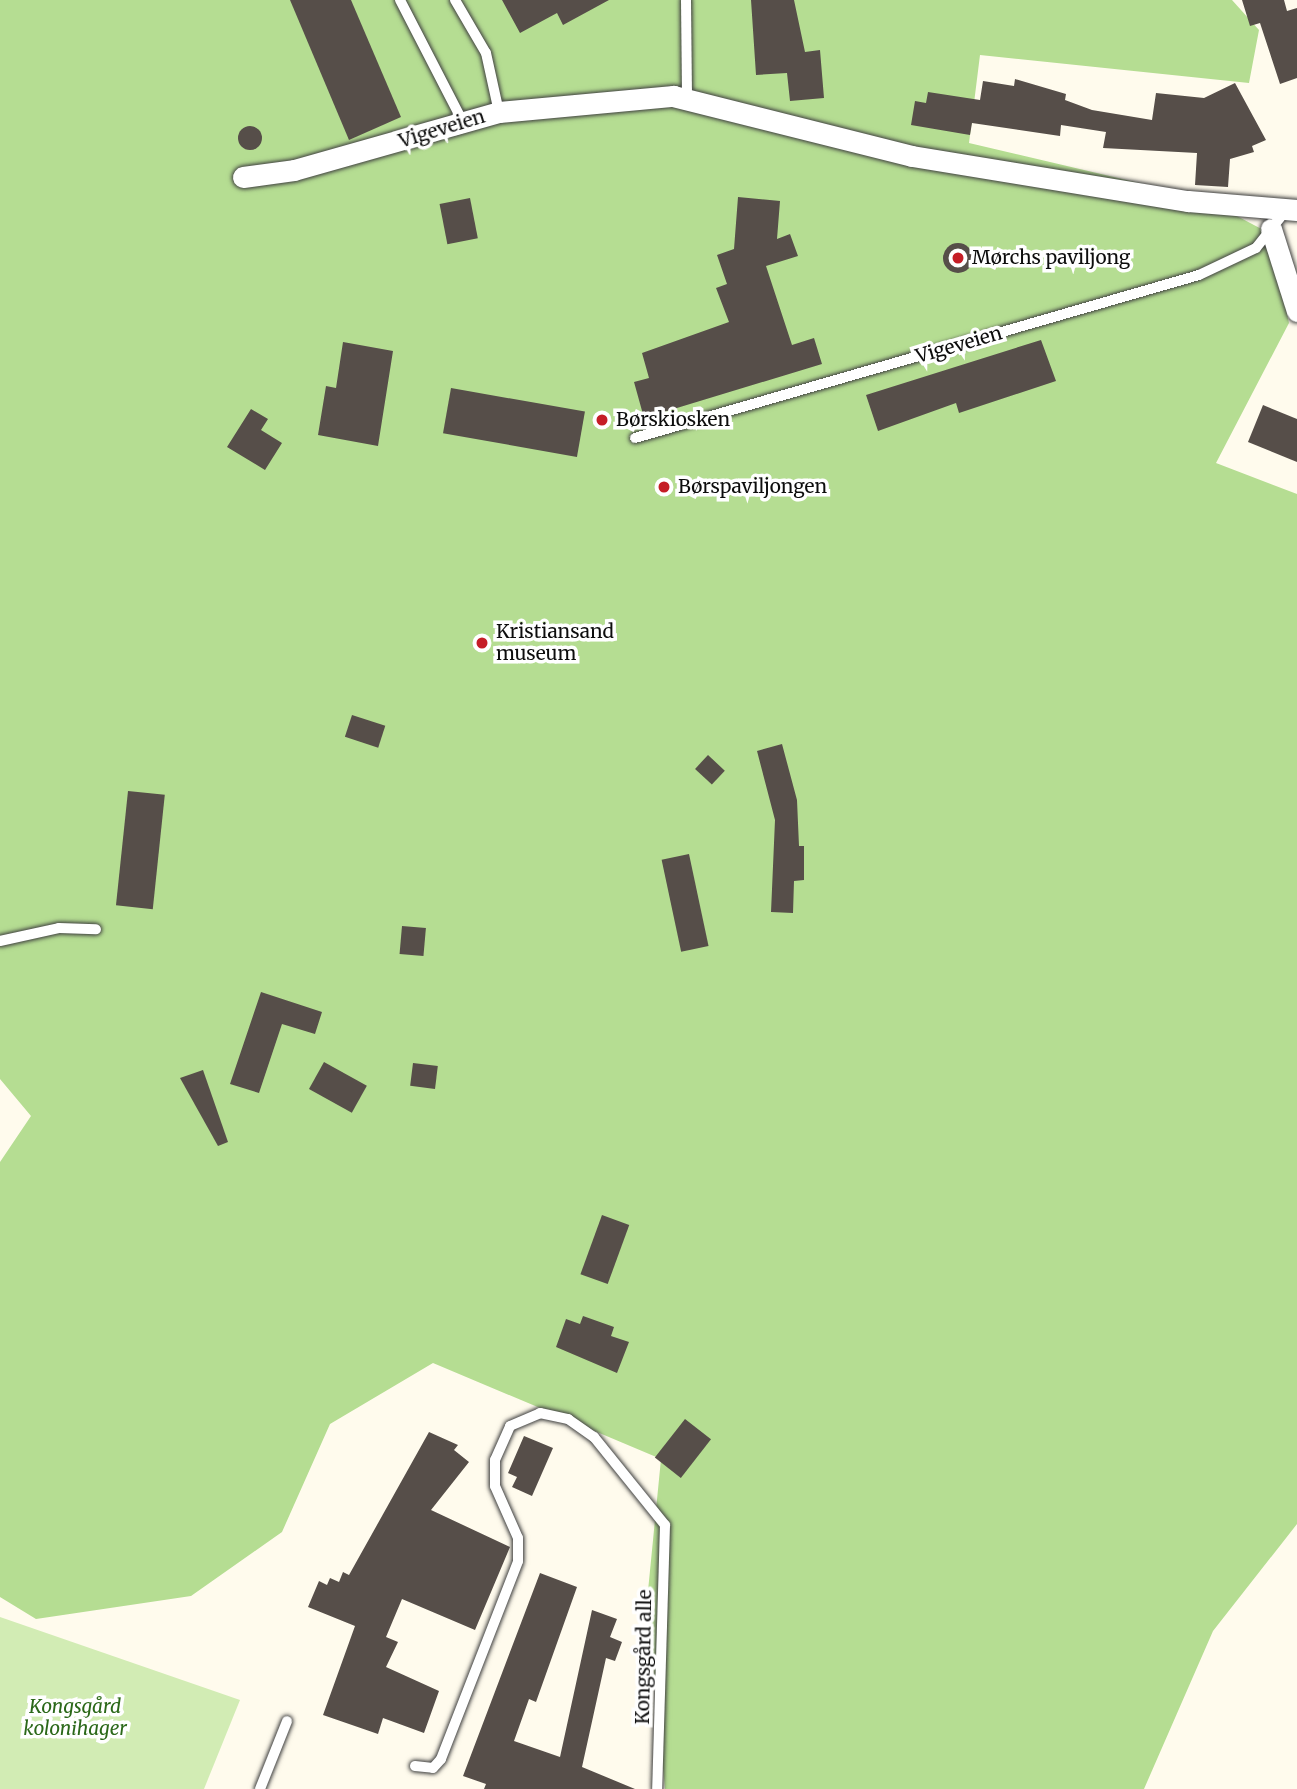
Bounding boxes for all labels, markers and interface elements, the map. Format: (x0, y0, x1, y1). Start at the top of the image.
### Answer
street label: Vigeveien (396, 105, 488, 153)
place label: Mørchs paviljong (972, 247, 1130, 269)
marker: Mørchs paviljong (950, 250, 966, 266)
street label: Vigeveien (913, 322, 1005, 368)
place label: Børskiosken (616, 409, 730, 431)
marker: Børskiosken (594, 412, 610, 428)
place label: Børspaviljongen (678, 476, 827, 498)
marker: Børspaviljongen (656, 479, 672, 495)
place label: Kristiansand museum (496, 621, 614, 665)
marker: Kristiansand museum (474, 635, 490, 651)
street label: Kongsgård alle (631, 1589, 657, 1725)
park label: Kongsgård kolonihager (23, 1696, 127, 1740)

